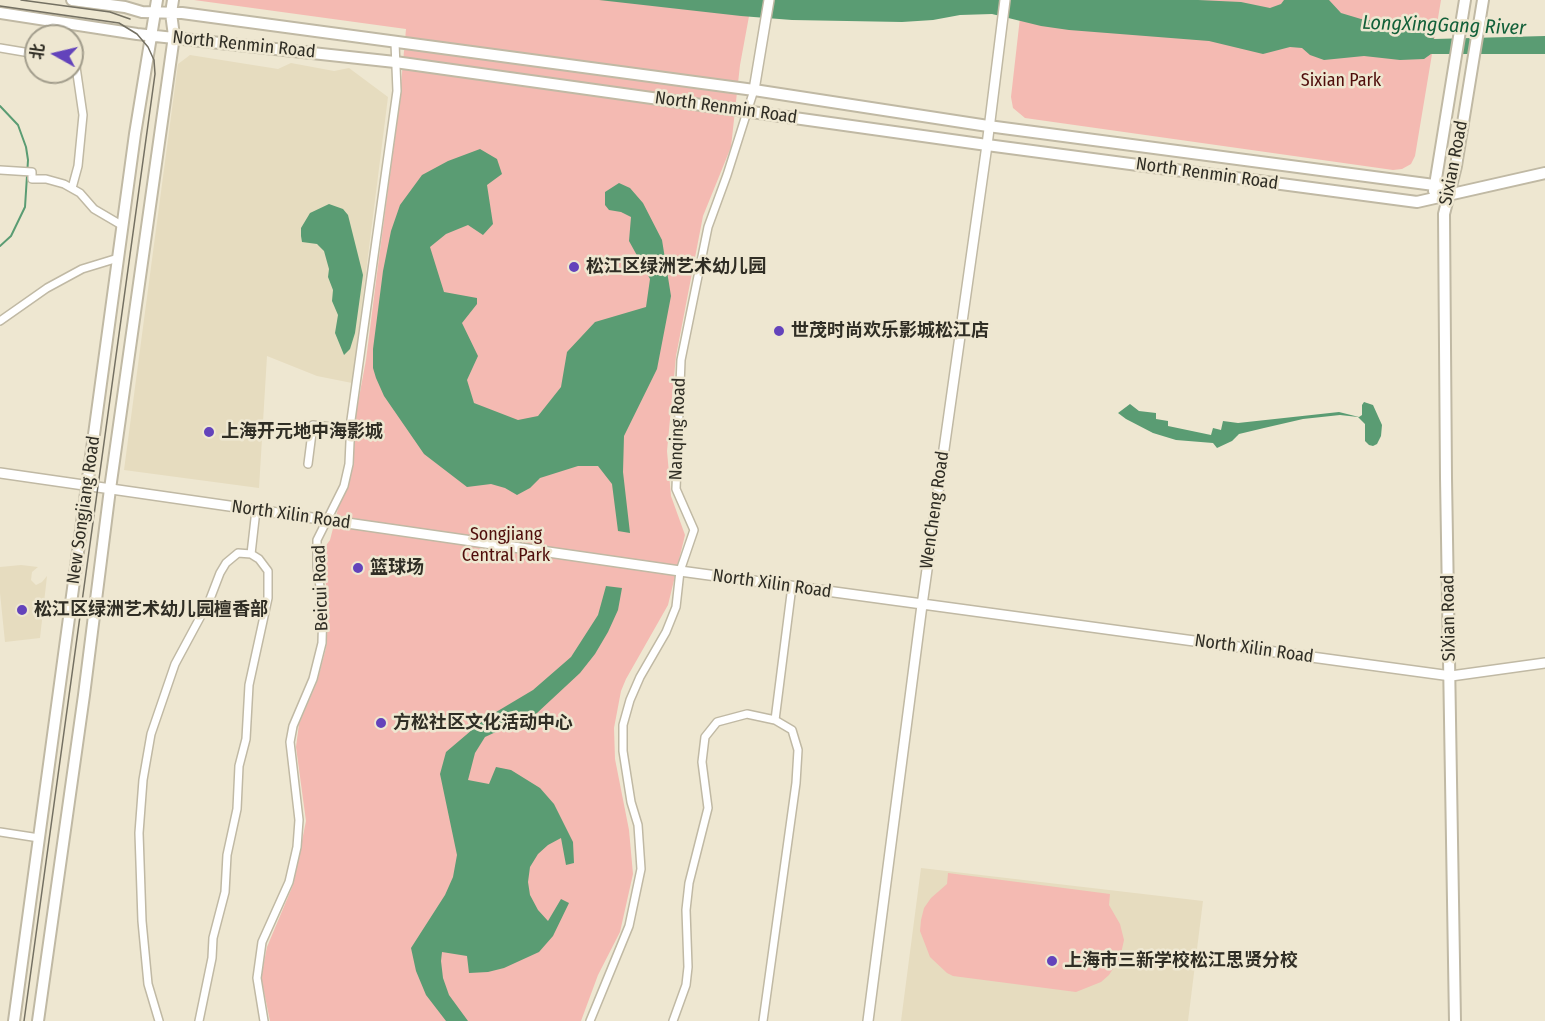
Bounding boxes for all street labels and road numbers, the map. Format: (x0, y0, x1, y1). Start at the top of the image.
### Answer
street label: North Renmin Road (171, 27, 317, 63)
street label: North Renmin Road (653, 87, 799, 129)
street label: Sixian Road (1435, 119, 1473, 207)
street label: North Renmin Road (1134, 153, 1280, 195)
street label: Nanqing Road (665, 377, 691, 481)
street label: New Songjiang Road (63, 434, 105, 586)
street label: WenCheng Road (916, 450, 954, 570)
street label: North Xilin Road (230, 496, 352, 534)
street label: Beicui Road (309, 544, 333, 632)
street label: North Xilin Road (711, 565, 833, 603)
street label: SiXian Road (1437, 575, 1461, 661)
street label: North Xilin Road (1193, 630, 1315, 668)

